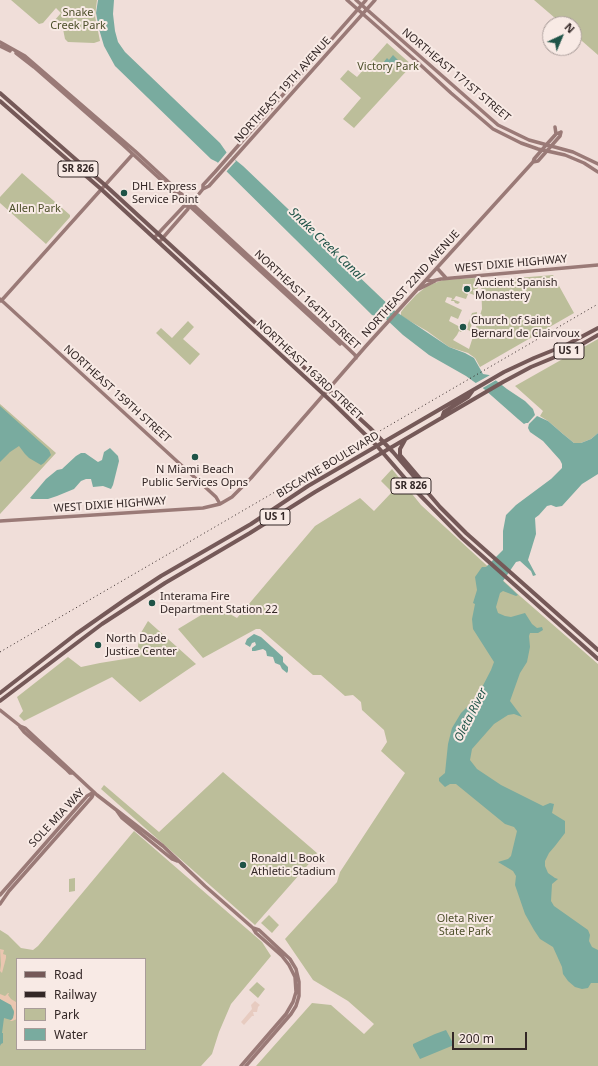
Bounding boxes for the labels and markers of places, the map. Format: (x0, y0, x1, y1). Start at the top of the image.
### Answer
place label: DHL Express Service Point (132, 180, 198, 206)
marker: DHL Express Service Point (119, 188, 129, 198)
place label: Ancient Spanish Monastery (475, 276, 557, 302)
marker: Ancient Spanish Monastery (462, 284, 472, 294)
place label: Church of Saint Bernard de Clairvoux (471, 314, 580, 340)
marker: Church of Saint Bernard de Clairvoux (458, 322, 468, 332)
marker: N Miami Beach Public Services Opns (190, 452, 200, 462)
place label: N Miami Beach Public Services Opns (142, 463, 248, 489)
place label: Interama Fire Department Station 22 (160, 590, 278, 616)
marker: Interama Fire Department Station 22 (147, 598, 157, 608)
place label: North Dade Justice Center (106, 632, 177, 658)
marker: North Dade Justice Center (93, 640, 103, 650)
place label: Ronald L Book Athletic Stadium (251, 852, 336, 878)
marker: Ronald L Book Athletic Stadium (238, 860, 248, 870)

